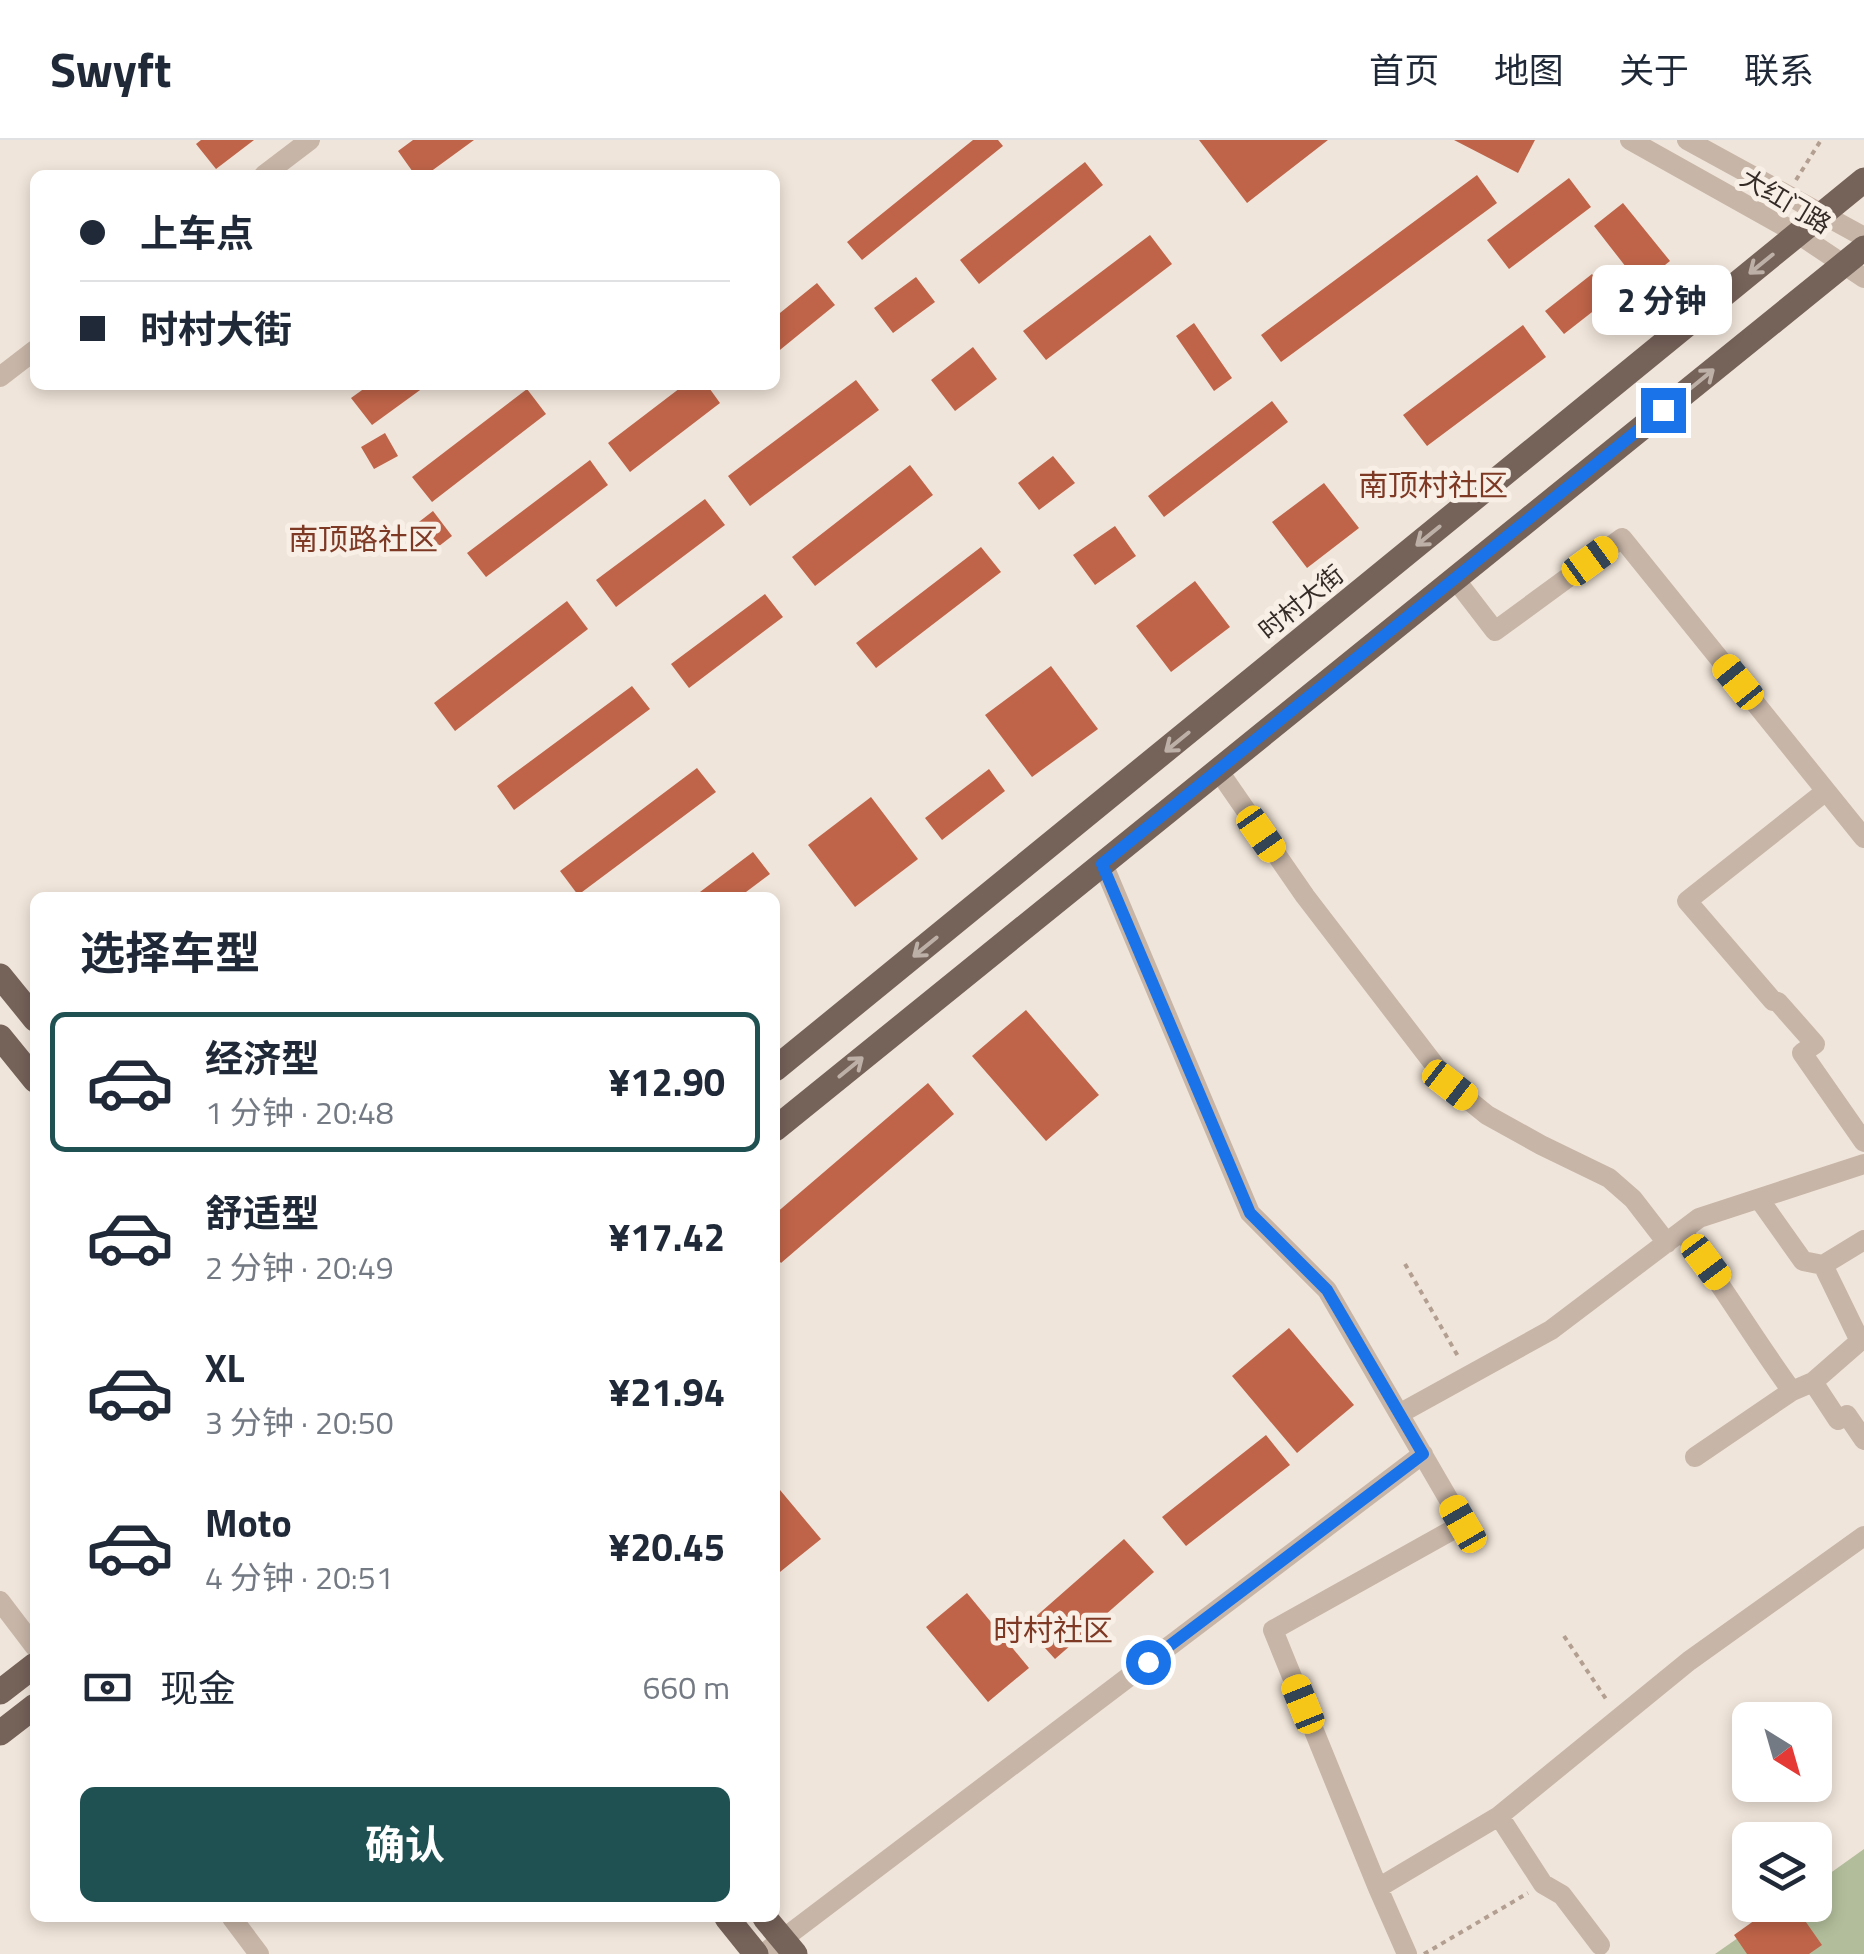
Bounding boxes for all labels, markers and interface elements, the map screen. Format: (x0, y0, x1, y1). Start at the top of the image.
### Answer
text: Swyft (50, 33, 171, 106)
text: 首页 (1369, 43, 1439, 97)
text: 地图 (1494, 43, 1564, 97)
text: 关于 (1619, 43, 1689, 97)
text: 联系 (1744, 43, 1814, 97)
street label: 大红门路 (1733, 159, 1839, 243)
text: 上车点 (140, 204, 254, 262)
one-way arrow (1749, 253, 1775, 275)
callout: 2 分钟 (1593, 265, 1733, 335)
text: 2 分钟 (1618, 276, 1706, 324)
text: 时村大街 (140, 300, 292, 358)
one-way arrow (1688, 369, 1715, 390)
route end (1641, 388, 1686, 433)
district label: 南顶村社区 (1358, 462, 1508, 508)
district label: 南顶路社区 (288, 516, 438, 562)
one-way arrow (1416, 525, 1442, 547)
car (1557, 531, 1623, 591)
street label: 时村大街 (1250, 556, 1352, 648)
car (1707, 649, 1769, 715)
one-way arrow (1164, 731, 1190, 753)
car (1232, 801, 1290, 867)
text: 选择车型 (80, 918, 260, 986)
one-way arrow (912, 936, 938, 958)
text: 经济型 (205, 1029, 319, 1087)
icon: car (85, 1037, 175, 1127)
text: ¥12.90 (609, 1053, 725, 1111)
car (1417, 1055, 1483, 1115)
one-way arrow (837, 1056, 863, 1078)
text: 1 分钟 · 20:48 (205, 1088, 394, 1136)
text: 舒适型 (205, 1184, 319, 1242)
icon: car (85, 1192, 175, 1282)
text: ¥17.42 (609, 1208, 725, 1266)
car (1676, 1229, 1736, 1295)
text: 2 分钟 · 20:49 (205, 1243, 394, 1291)
text: XL (205, 1339, 245, 1397)
icon: car (85, 1347, 175, 1437)
text: ¥21.94 (609, 1363, 725, 1421)
text: 3 分钟 · 20:50 (205, 1398, 394, 1446)
car (1435, 1491, 1491, 1557)
text: Moto (205, 1494, 292, 1552)
icon: car (85, 1502, 175, 1592)
text: ¥20.45 (609, 1518, 725, 1576)
text: 4 分钟 · 20:51 (205, 1553, 394, 1601)
district label: 时村社区 (993, 1607, 1113, 1653)
route start (1126, 1640, 1171, 1685)
text: 现金 (160, 1659, 236, 1717)
icon: cash (80, 1660, 135, 1715)
text: 660 m (642, 1663, 730, 1711)
car (1278, 1671, 1328, 1737)
north arrow (1732, 1702, 1832, 1802)
map controls (1732, 1702, 1832, 1922)
button: 确认 (80, 1787, 730, 1902)
button: layers (1732, 1822, 1832, 1922)

